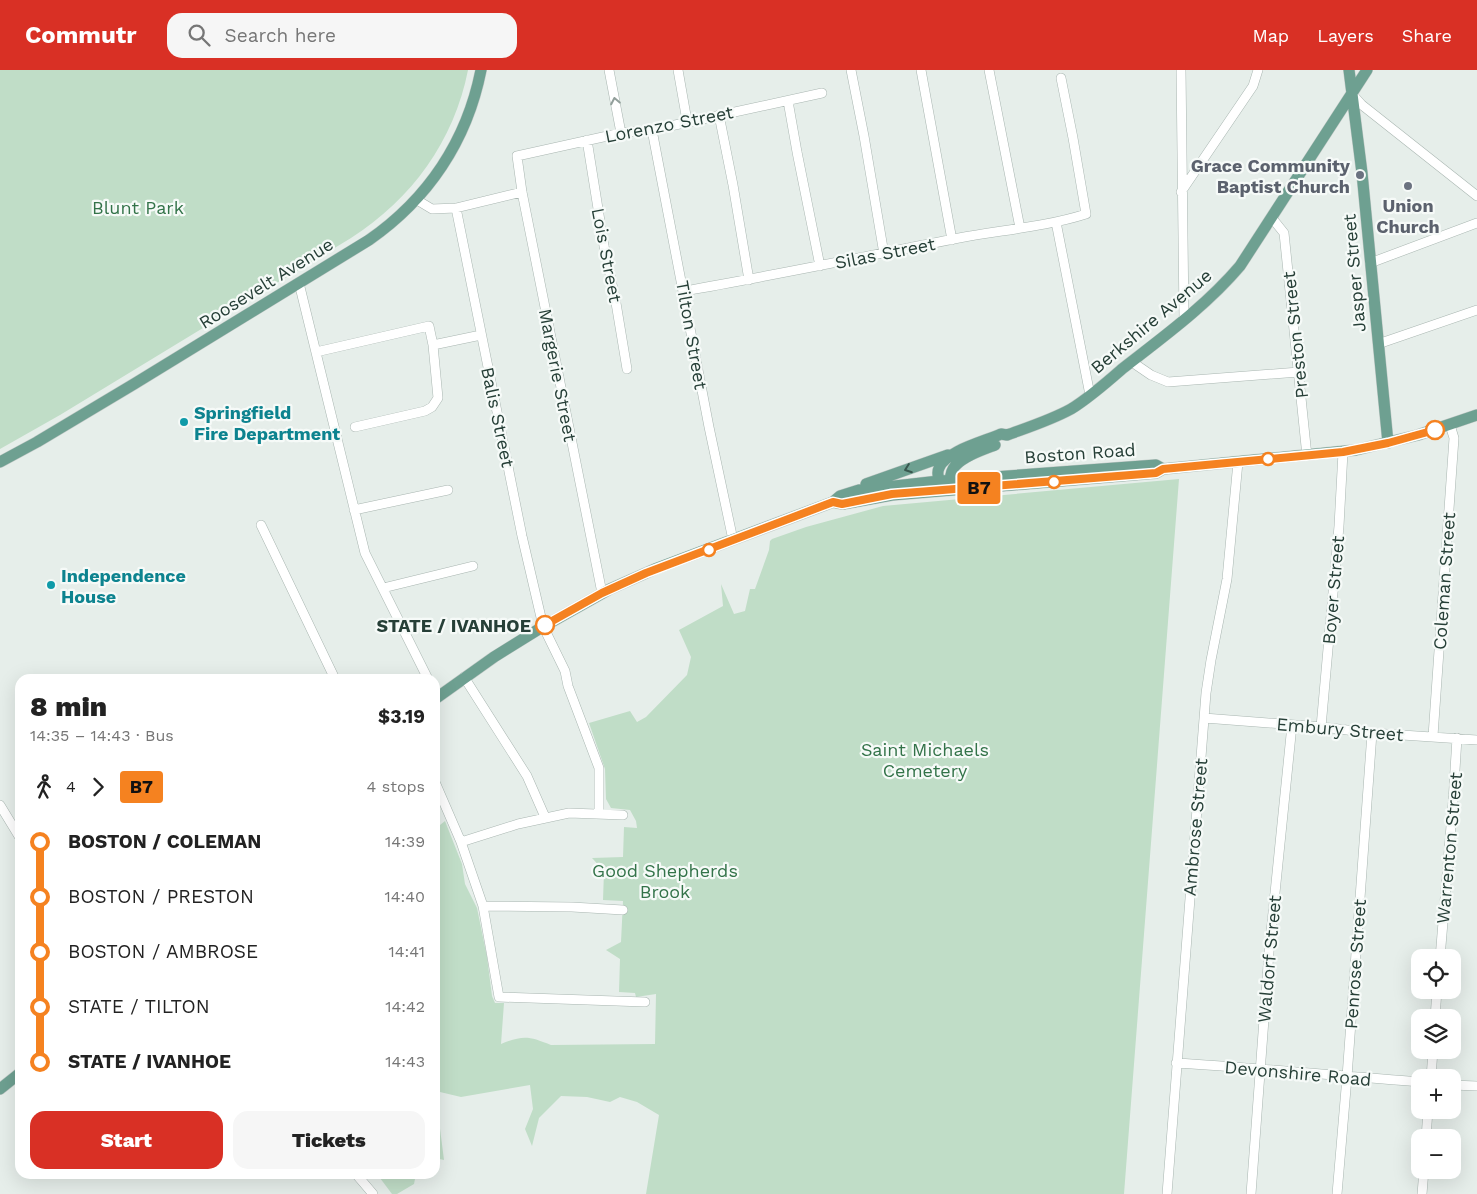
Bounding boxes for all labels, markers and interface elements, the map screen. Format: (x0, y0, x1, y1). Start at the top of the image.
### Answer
search box (167, 13, 517, 58)
text: Commutr (25, 21, 137, 49)
icon: search (185, 21, 213, 49)
text: Search here (225, 24, 336, 47)
text: Map (1252, 25, 1289, 46)
text: Layers (1317, 25, 1374, 46)
text: Share (1402, 25, 1452, 46)
one-way arrow (610, 97, 620, 106)
street label: Lorenzo Street (603, 101, 735, 147)
place label: Grace Community Baptist Church (1191, 155, 1351, 197)
marker: Grace Community Baptist Church (1354, 169, 1366, 181)
marker: Union Church (1402, 180, 1414, 192)
place label: Union Church (1376, 195, 1440, 237)
park label: Blunt Park (92, 197, 184, 218)
street label: Lois Street (588, 206, 627, 305)
street label: Jasper Street (1338, 213, 1370, 333)
street label: Roosevelt Avenue (195, 233, 337, 333)
street label: Silas Street (833, 233, 937, 273)
street label: Berkshire Avenue (1086, 264, 1216, 378)
street label: Preston Street (1278, 270, 1312, 400)
street label: Tilton Street (672, 279, 712, 392)
street label: Margerie Street (535, 307, 581, 444)
street label: Balis Street (477, 365, 519, 470)
place label: Springfield Fire Department (194, 402, 340, 444)
marker: Springfield Fire Department (178, 416, 190, 428)
unlabelled marker (1425, 420, 1445, 440)
street label: Boston Road (1024, 439, 1136, 467)
unlabelled marker (1261, 452, 1275, 466)
one-way arrow (904, 463, 913, 473)
line badge: B7 (956, 472, 1002, 504)
unlabelled marker (1047, 475, 1061, 489)
text: B7 (967, 477, 991, 498)
street label: Coleman Street (1429, 511, 1459, 650)
street label: Boyer Street (1318, 534, 1348, 645)
unlabelled marker (702, 543, 716, 557)
place label: Independence House (61, 565, 186, 607)
marker: Independence House (45, 579, 57, 591)
place label: STATE / IVANHOE (377, 615, 531, 636)
marker: STATE / IVANHOE (535, 615, 555, 635)
text: 8 min (30, 690, 107, 723)
text: $3.19 (378, 705, 425, 728)
street label: Embury Street (1276, 713, 1405, 745)
text: 14:35 – 14:43 · Bus (30, 726, 174, 745)
park label: Saint Michaels Cemetery (861, 739, 989, 781)
street label: Ambrose Street (1179, 757, 1212, 897)
street label: Warrenton Street (1432, 771, 1466, 925)
icon: walk (30, 773, 58, 801)
icon: forward (84, 773, 112, 801)
text: B7 (130, 776, 153, 797)
text: 4 (66, 777, 76, 796)
text: 4 stops (367, 777, 425, 796)
text: BOSTON / COLEMAN (68, 830, 261, 853)
text: 14:39 (385, 832, 425, 851)
park label: Good Shepherds Brook (592, 860, 738, 902)
text: BOSTON / PRESTON (68, 885, 254, 908)
text: 14:40 (385, 887, 425, 906)
street label: Waldorf Street (1253, 894, 1285, 1024)
street label: Penrose Street (1340, 898, 1370, 1030)
text: BOSTON / AMBROSE (68, 940, 258, 963)
text: 14:41 (388, 942, 425, 961)
map controls (1411, 949, 1461, 1179)
button: locate (1411, 949, 1461, 999)
text: STATE / TILTON (68, 995, 210, 1018)
text: 14:42 (385, 997, 425, 1016)
button: layers (1411, 1009, 1461, 1059)
text: STATE / IVANHOE (68, 1050, 231, 1073)
text: 14:43 (385, 1052, 425, 1071)
street label: Devonshire Road (1224, 1056, 1372, 1090)
button: + (1411, 1069, 1461, 1119)
button: Start (30, 1111, 223, 1169)
button: Tickets (233, 1111, 425, 1169)
button: − (1411, 1129, 1461, 1179)

